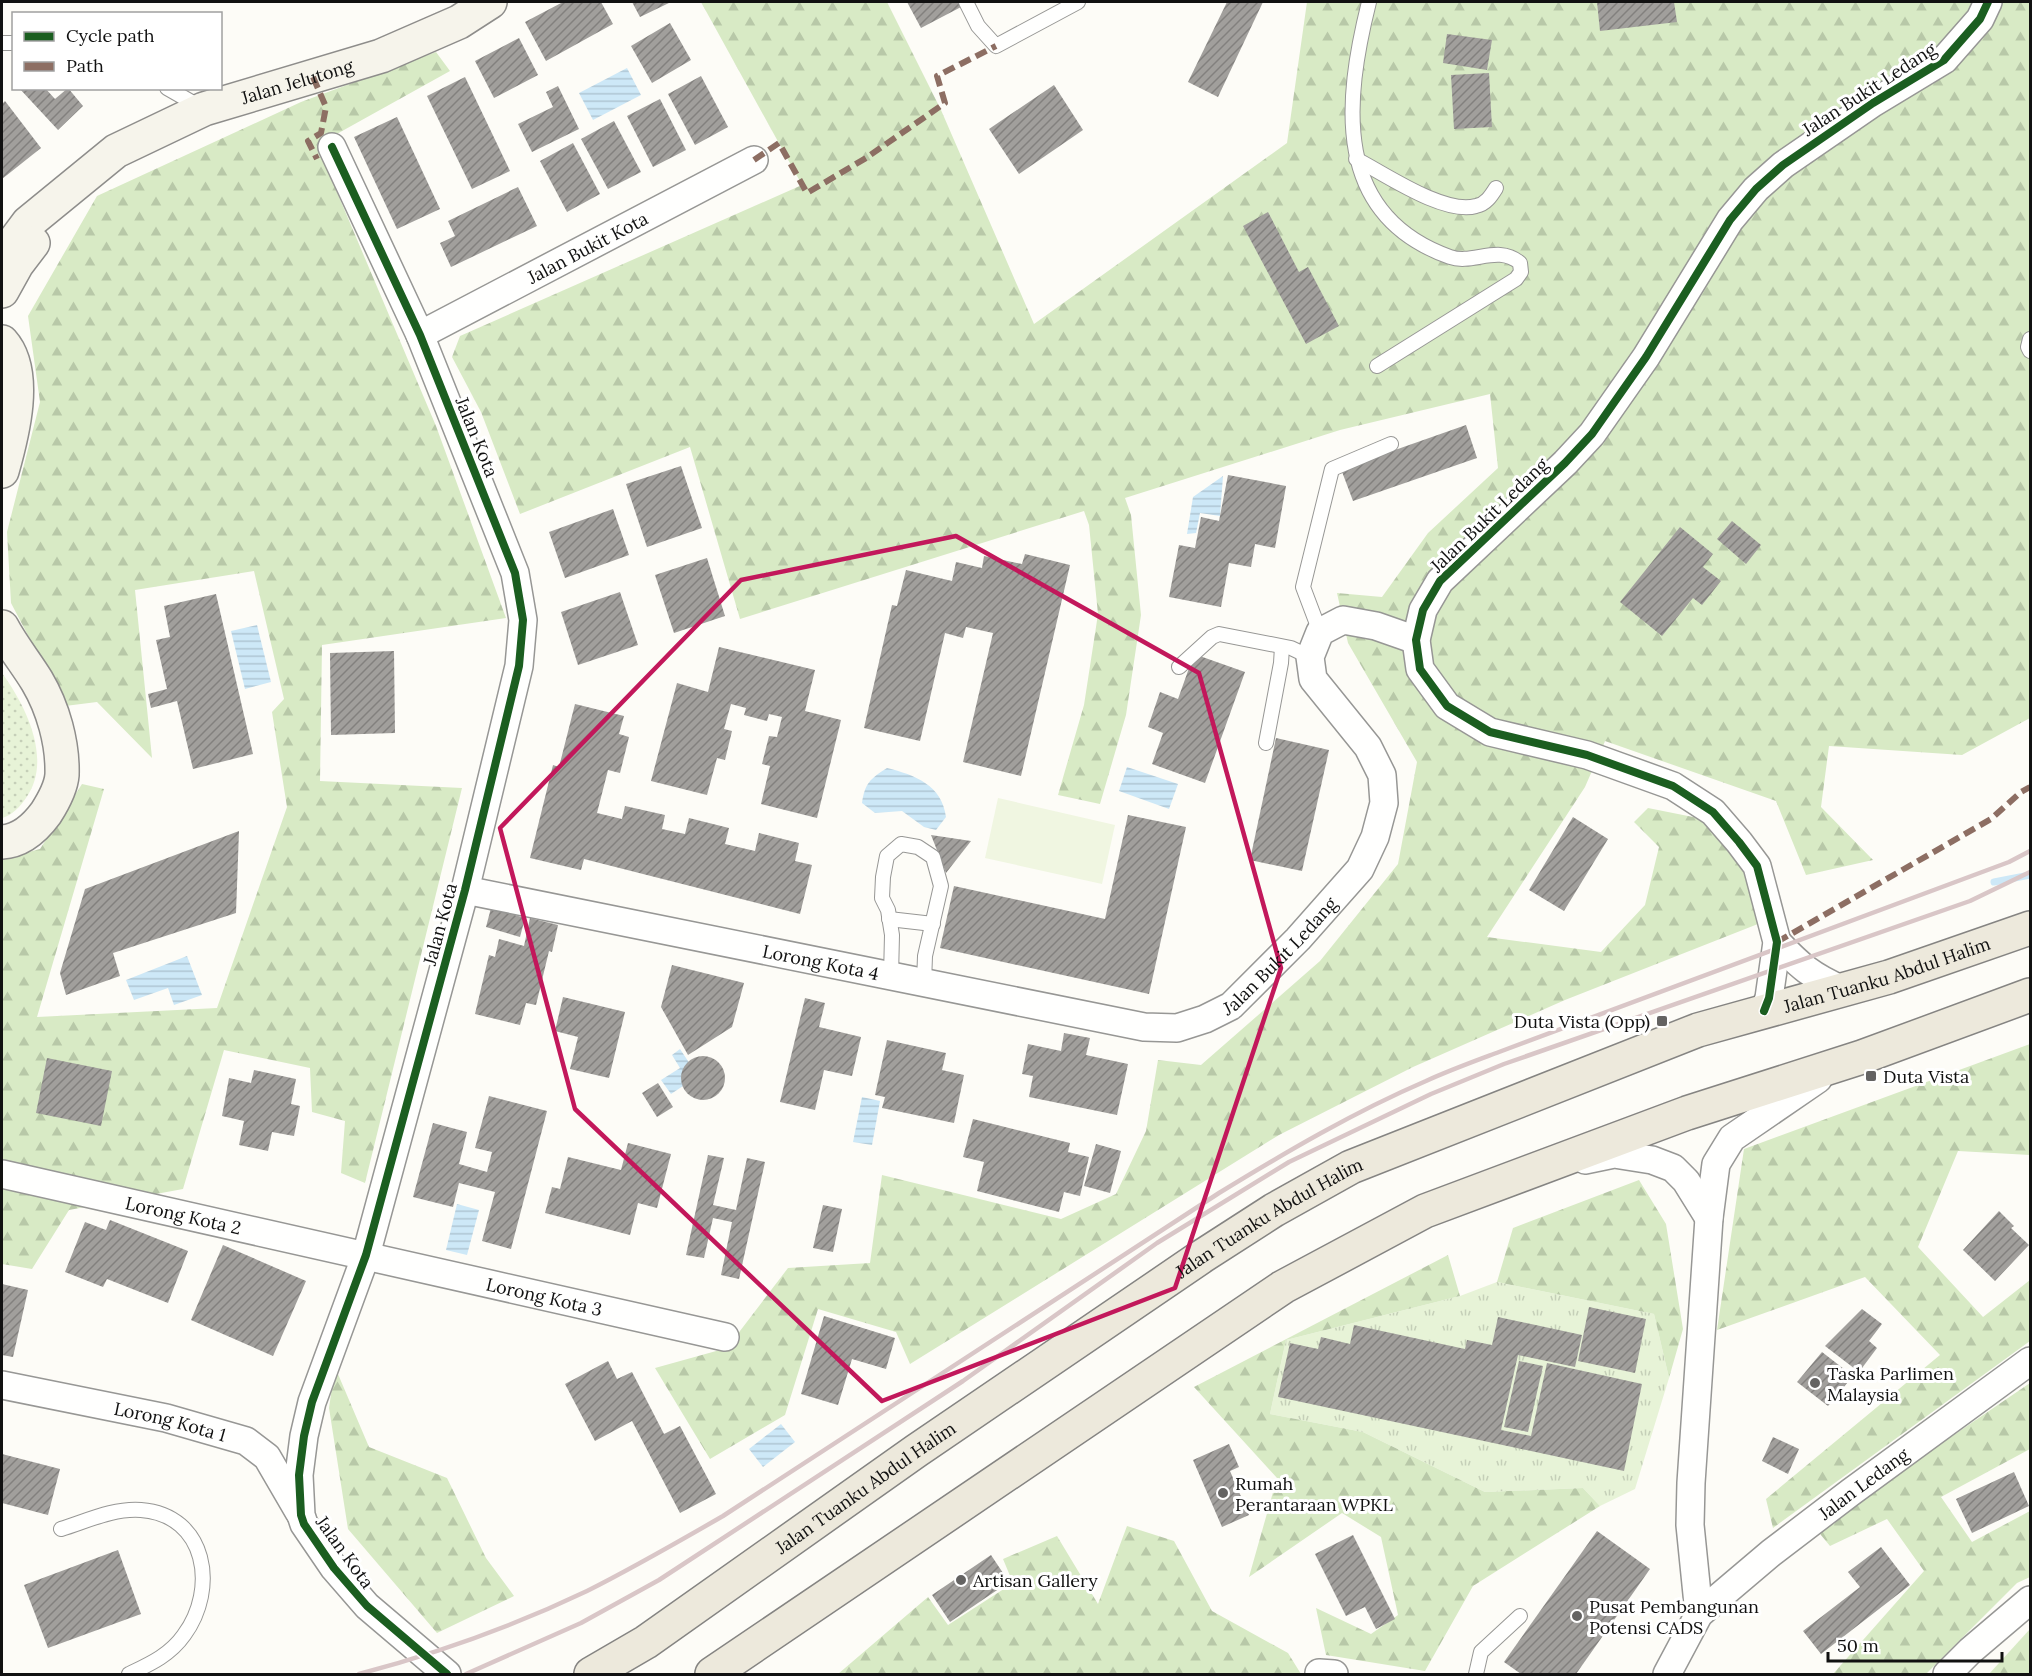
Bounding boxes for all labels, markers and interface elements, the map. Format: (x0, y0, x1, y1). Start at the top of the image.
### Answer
legend (12, 12, 222, 90)
text: Cycle path (66, 24, 155, 47)
street label: Jalan Bukit Ledang (1797, 37, 1941, 141)
street label: Jalan Jelutong (237, 53, 357, 109)
text: Path (66, 54, 104, 77)
street label: Jalan Bukit Kota (522, 206, 652, 289)
street label: Jalan Kota (450, 393, 503, 480)
street label: Jalan Bukit Ledang (1425, 452, 1554, 578)
street label: Jalan Kota (418, 880, 462, 969)
street label: Jalan Bukit Ledang (1218, 891, 1342, 1020)
street label: Jalan Tuanku Abdul Halim (1780, 931, 1993, 1017)
street label: Lorong Kota 4 (761, 939, 881, 985)
place label: Duta Vista (Opp) (1514, 1010, 1650, 1033)
marker: Duta Vista (Opp) (1655, 1014, 1669, 1028)
place label: Duta Vista (1883, 1065, 1969, 1088)
marker: Duta Vista (1864, 1069, 1878, 1083)
street label: Jalan Tuanku Abdul Halim (1170, 1152, 1366, 1283)
street label: Lorong Kota 2 (123, 1191, 244, 1239)
street label: Lorong Kota 3 (484, 1272, 605, 1321)
place label: Taska Parlimen Malaysia (1827, 1362, 1954, 1406)
marker: Taska Parlimen Malaysia (1808, 1376, 1822, 1390)
street label: Lorong Kota 1 (112, 1396, 229, 1446)
street label: Jalan Tuanku Abdul Halim (770, 1416, 960, 1559)
street label: Jalan Ledang (1813, 1442, 1914, 1525)
place label: Rumah Perantaraan WPKL (1235, 1472, 1393, 1516)
marker: Rumah Perantaraan WPKL (1216, 1486, 1230, 1500)
street label: Jalan Kota (310, 1510, 379, 1593)
place label: Artisan Gallery (972, 1569, 1098, 1592)
marker: Artisan Gallery (954, 1573, 968, 1587)
place label: Pusat Pembangunan Potensi CADS (1589, 1595, 1759, 1639)
marker: Pusat Pembangunan Potensi CADS (1570, 1609, 1584, 1623)
scale bar (1828, 1625, 2002, 1663)
text: 50 m (1837, 1634, 1879, 1657)

